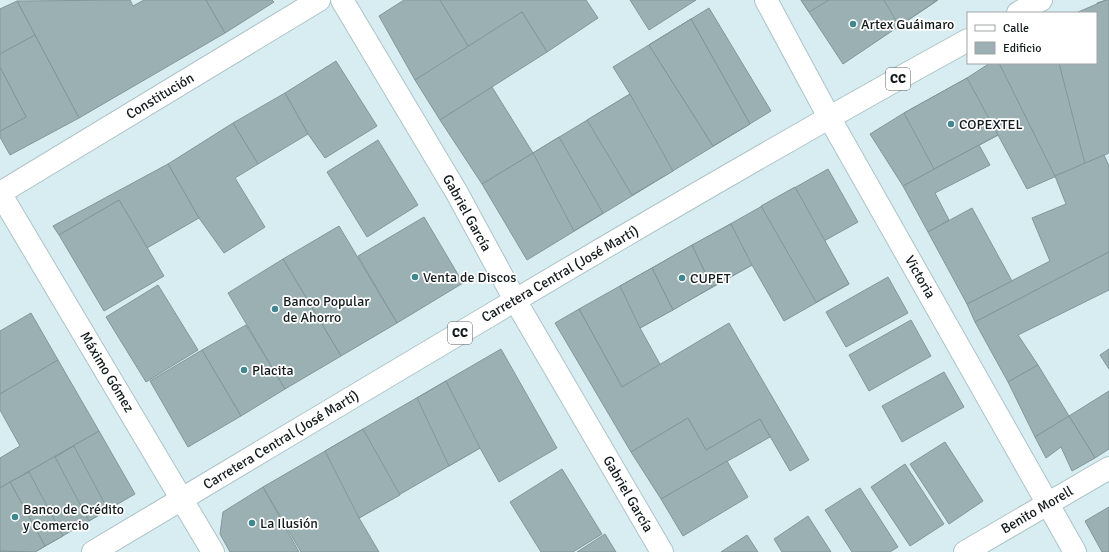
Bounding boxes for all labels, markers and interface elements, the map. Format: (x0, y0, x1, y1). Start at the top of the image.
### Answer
legend (967, 12, 1097, 64)
place label: Artex Guáimaro (861, 16, 954, 33)
marker: Artex Guáimaro (848, 19, 858, 29)
text: Calle (1003, 21, 1029, 36)
text: Edificio (1003, 41, 1041, 56)
road number: CC (886, 68, 910, 90)
street label: Constitución (123, 69, 197, 123)
place label: COPEXTEL (959, 116, 1023, 133)
marker: COPEXTEL (946, 119, 956, 129)
street label: Gabriel García (439, 171, 495, 255)
street label: Carretera Central (José Martí) (478, 222, 642, 326)
street label: Victoria (901, 252, 939, 302)
place label: Venta de Discos (423, 269, 516, 286)
place label: CUPET (690, 270, 731, 287)
marker: Venta de Discos (410, 272, 420, 282)
marker: CUPET (677, 273, 687, 283)
place label: Banco Popular de Ahorro (283, 293, 370, 326)
marker: Banco Popular de Ahorro (270, 304, 280, 314)
road number: CC (448, 322, 472, 344)
street label: Máximo Gómez (76, 329, 138, 415)
place label: Placita (252, 362, 294, 379)
marker: Placita (239, 365, 249, 375)
street label: Carretera Central (José Martí) (200, 387, 362, 493)
street label: Gabriel García (599, 453, 657, 535)
street label: Benito Morell (998, 483, 1076, 537)
place label: Banco de Crédito y Comercio (23, 501, 124, 534)
marker: Banco de Crédito y Comercio (10, 512, 20, 522)
place label: La Ilusión (260, 515, 318, 532)
marker: La Ilusión (247, 518, 257, 528)

